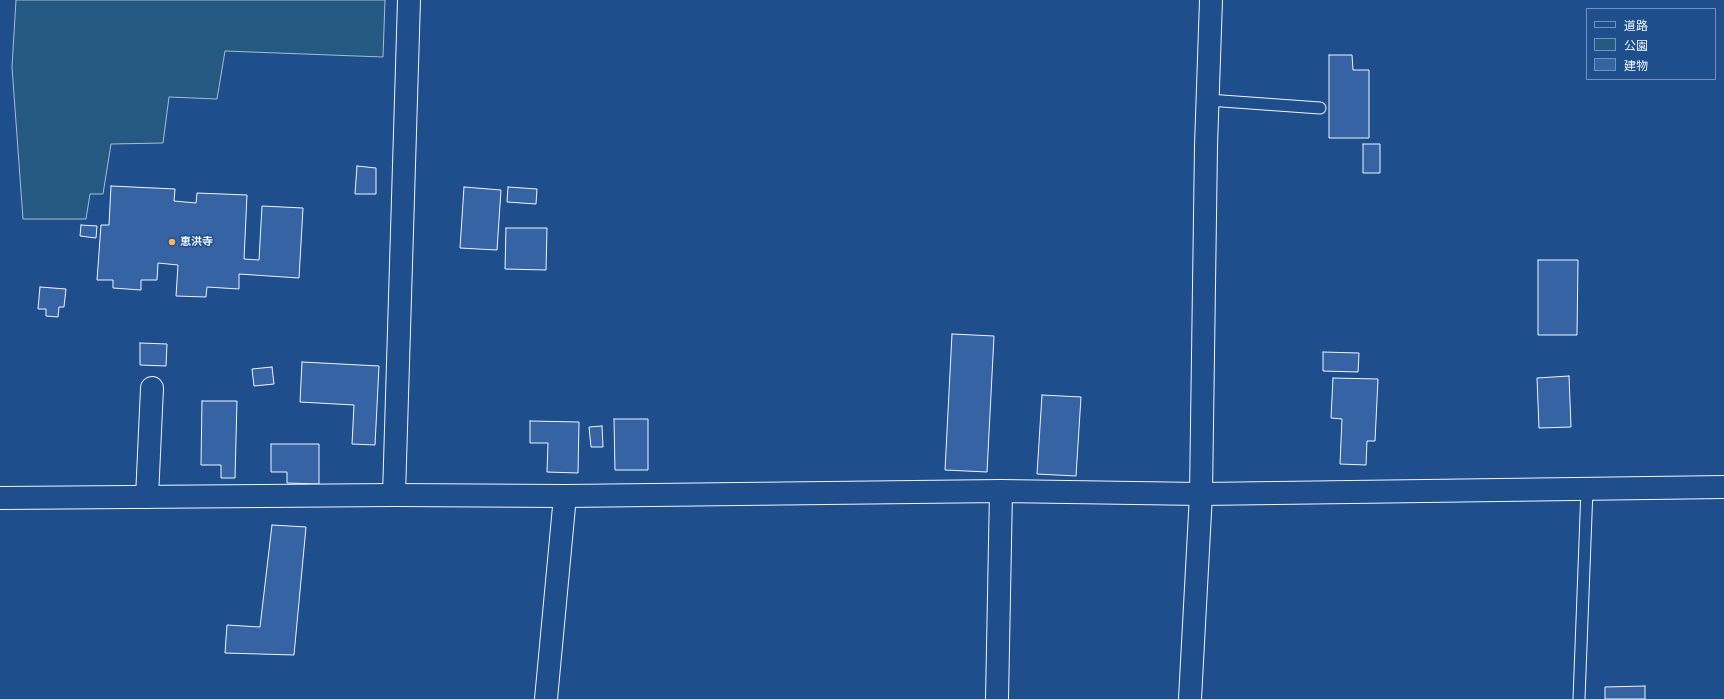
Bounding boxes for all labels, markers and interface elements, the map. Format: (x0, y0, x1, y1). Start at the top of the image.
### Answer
legend (1586, 8, 1716, 80)
text: 道路 (1624, 18, 1648, 33)
text: 公園 (1624, 38, 1648, 53)
text: 建物 (1624, 58, 1648, 73)
place label: 恵洪寺 (180, 235, 213, 249)
marker: 恵洪寺 (167, 237, 177, 247)

